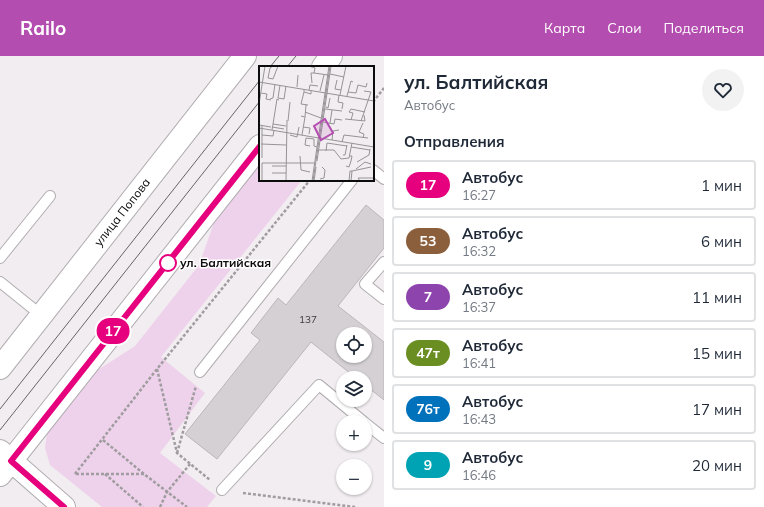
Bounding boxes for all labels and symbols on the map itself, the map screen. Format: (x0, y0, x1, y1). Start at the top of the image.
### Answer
inset map (259, 66, 374, 181)
street label: улица Попова (91, 175, 153, 249)
marker: ул. Балтийская (159, 254, 177, 272)
place label: ул. Балтийская (180, 255, 271, 270)
house number: 137 (299, 313, 317, 326)
line badge: 17 (95, 318, 131, 344)

